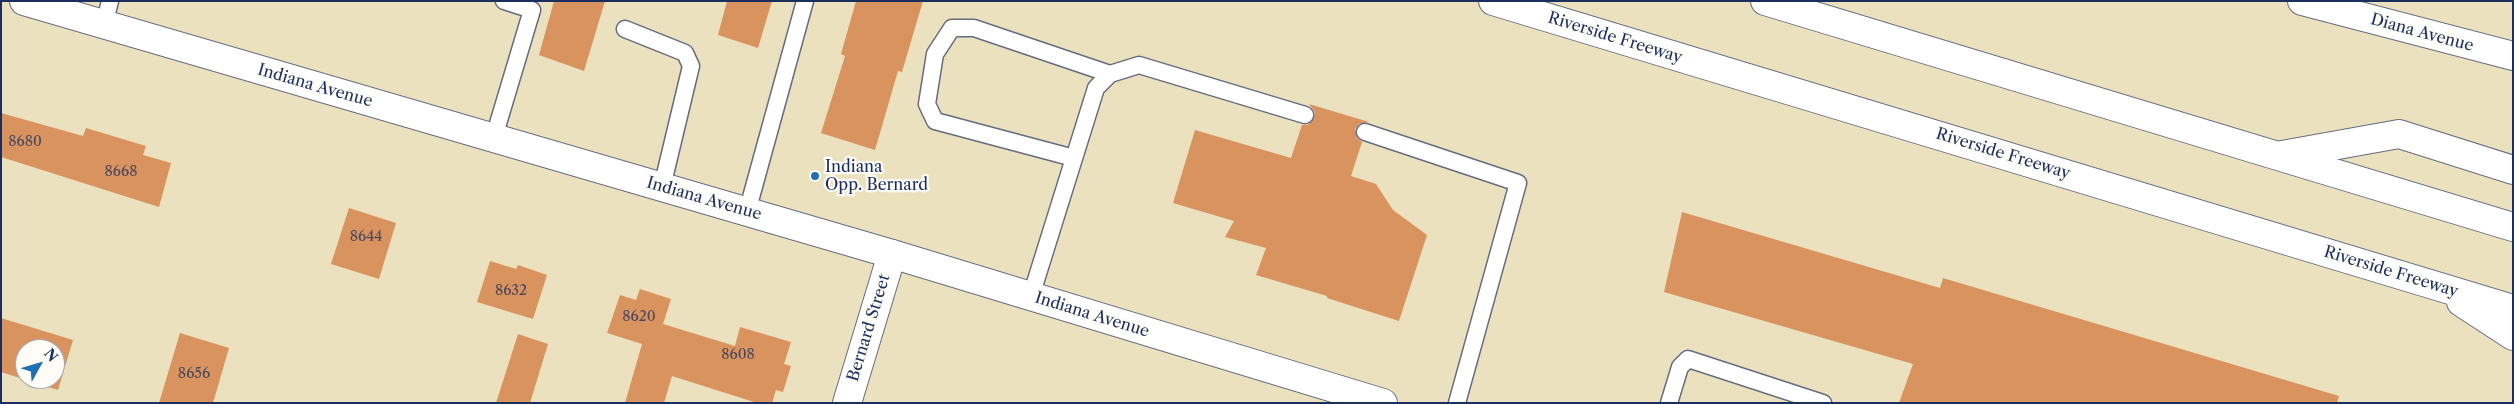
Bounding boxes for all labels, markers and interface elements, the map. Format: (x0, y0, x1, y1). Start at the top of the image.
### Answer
street label: Riverside Freeway (1546, 8, 1684, 68)
street label: Diana Avenue (2368, 10, 2476, 56)
street label: Indiana Avenue (255, 60, 375, 112)
street label: Riverside Freeway (1934, 124, 2072, 184)
house number: 8680 (8, 134, 42, 150)
place label: Indiana Opp. Bernard (825, 157, 928, 195)
house number: 8668 (105, 164, 137, 180)
marker: Indiana Opp. Bernard (809, 170, 821, 182)
street label: Indiana Avenue (644, 173, 764, 225)
house number: 8644 (350, 229, 382, 245)
street label: Riverside Freeway (2322, 242, 2460, 302)
street label: Bernard Street (844, 272, 894, 384)
house number: 8632 (495, 283, 527, 299)
street label: Indiana Avenue (1032, 288, 1152, 342)
house number: 8620 (622, 309, 656, 325)
north arrow (15, 339, 65, 389)
text: N (40, 345, 62, 366)
house number: 8608 (721, 347, 755, 363)
house number: 8656 (178, 366, 210, 382)

